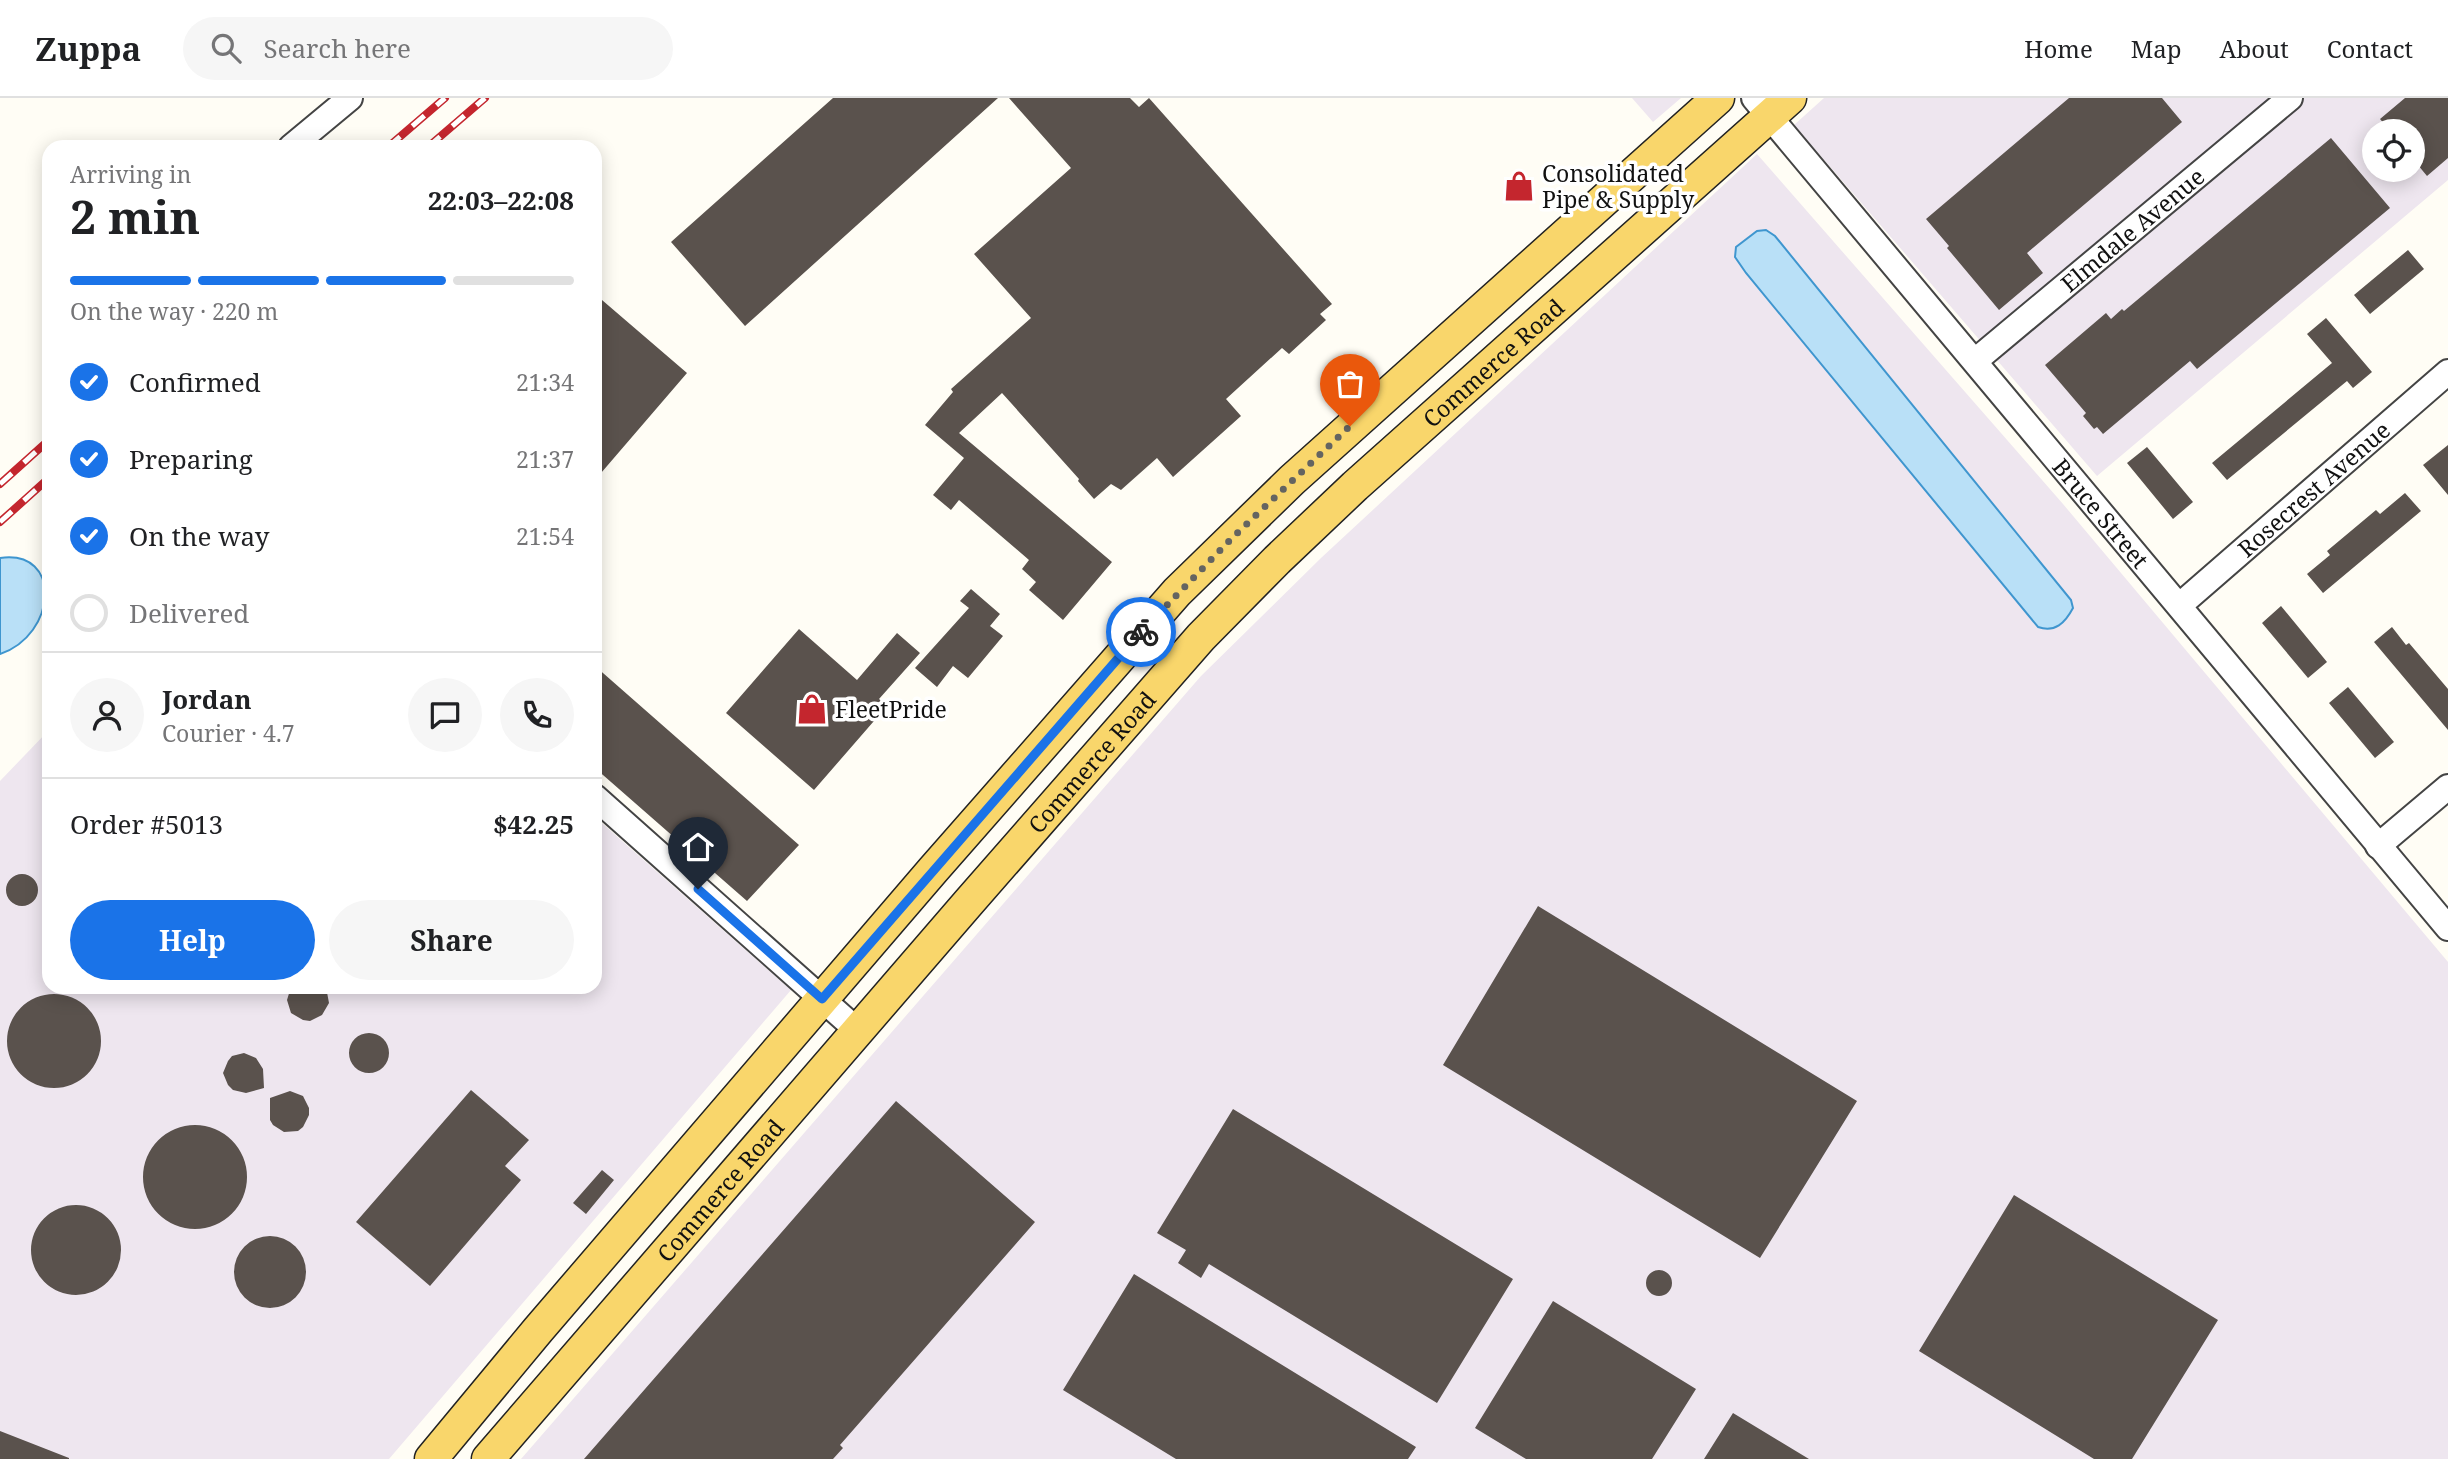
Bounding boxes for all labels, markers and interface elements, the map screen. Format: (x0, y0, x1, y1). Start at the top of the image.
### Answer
search box (183, 17, 673, 80)
text: Zuppa (35, 26, 141, 71)
icon: search (207, 29, 245, 67)
text: Search here (263, 30, 411, 66)
text: Home (2024, 32, 2093, 65)
text: Map (2131, 32, 2182, 65)
text: About (2220, 32, 2289, 65)
text: Contact (2327, 32, 2413, 65)
map controls (2362, 119, 2425, 182)
button: locate (2362, 119, 2425, 182)
place label: Consolidated Pipe & Supply (1542, 157, 1694, 215)
text: Arriving in (70, 158, 191, 190)
street label: Elmdale Avenue (2054, 160, 2211, 299)
shop icon: Consolidated Pipe & Supply (1502, 169, 1536, 203)
text: 22:03–22:08 (428, 182, 574, 218)
text: 2 min (70, 185, 200, 247)
street label: Commerce Road (1416, 291, 1571, 434)
text: On the way · 220 m (70, 295, 278, 327)
pin (1320, 354, 1380, 426)
icon: check (70, 363, 108, 401)
text: Confirmed (129, 364, 261, 400)
icon: bag (1331, 365, 1369, 403)
text: 21:34 (516, 366, 574, 398)
street label: Rosecrest Avenue (2231, 414, 2397, 564)
icon: check (70, 440, 108, 478)
text: Preparing (129, 441, 253, 477)
text: 21:37 (516, 443, 574, 475)
street label: Bruce Street (2046, 451, 2156, 575)
icon: check (70, 517, 108, 555)
text: On the way (129, 518, 269, 554)
text: 21:54 (516, 520, 574, 552)
text: Delivered (129, 595, 249, 631)
courier (1106, 597, 1176, 667)
icon: bike (1122, 613, 1160, 651)
button: person (70, 678, 144, 752)
button: chat (408, 678, 482, 752)
button: phone (500, 678, 574, 752)
text: Jordan (162, 681, 252, 717)
street label: Commerce Road (1021, 684, 1163, 840)
shop icon: FleetPride (795, 692, 829, 726)
place label: FleetPride (835, 693, 947, 725)
text: Courier · 4.7 (162, 717, 295, 749)
text: Order #5013 (70, 806, 223, 842)
text: $42.25 (493, 806, 574, 842)
pin (668, 817, 728, 889)
icon: home (679, 828, 717, 866)
button: Help (70, 900, 315, 980)
button: Share (329, 900, 574, 980)
street label: Commerce Road (649, 1112, 791, 1269)

